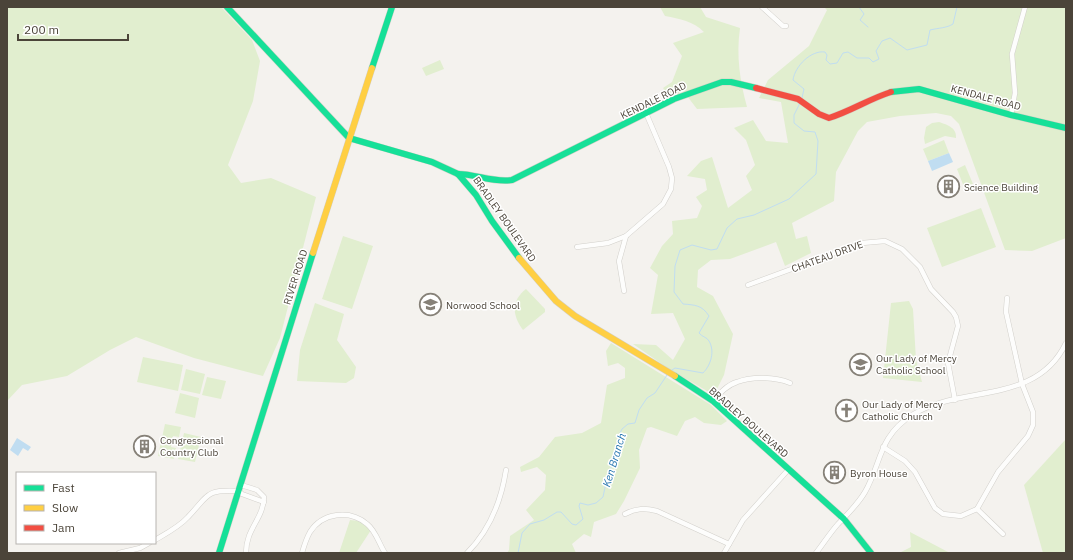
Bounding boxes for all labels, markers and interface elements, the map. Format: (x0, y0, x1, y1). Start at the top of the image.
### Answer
scale bar (18, 16, 128, 42)
text: 200 m (24, 22, 59, 37)
street label: KENDALE ROAD (618, 79, 689, 122)
street label: KENDALE ROAD (950, 82, 1023, 113)
street label: BRADLEY BOULEVARD (470, 174, 539, 265)
building icon: Science Building (936, 174, 962, 200)
place label: Science Building (964, 181, 1039, 194)
street label: CHATEAU DRIVE (790, 237, 865, 275)
street label: RIVER ROAD (280, 248, 311, 306)
school or university icon: Norwood School (417, 292, 443, 318)
place label: Norwood School (446, 299, 520, 312)
school or university icon: Our Lady of Mercy Catholic School (847, 351, 873, 377)
place label: Our Lady of Mercy Catholic School (876, 352, 957, 377)
street label: BRADLEY BOULEVARD (706, 384, 791, 461)
church icon: Our Lady of Mercy Catholic Church (833, 397, 859, 423)
place label: Our Lady of Mercy Catholic Church (862, 398, 943, 423)
water label: Ken Branch (599, 431, 629, 489)
building icon: Congressional Country Club (131, 433, 157, 459)
place label: Congressional Country Club (160, 434, 224, 459)
building icon: Byron House (822, 460, 848, 486)
place label: Byron House (850, 467, 908, 480)
legend (16, 472, 156, 544)
text: Fast (52, 480, 75, 495)
text: Slow (52, 500, 78, 515)
text: Jam (52, 520, 75, 535)

